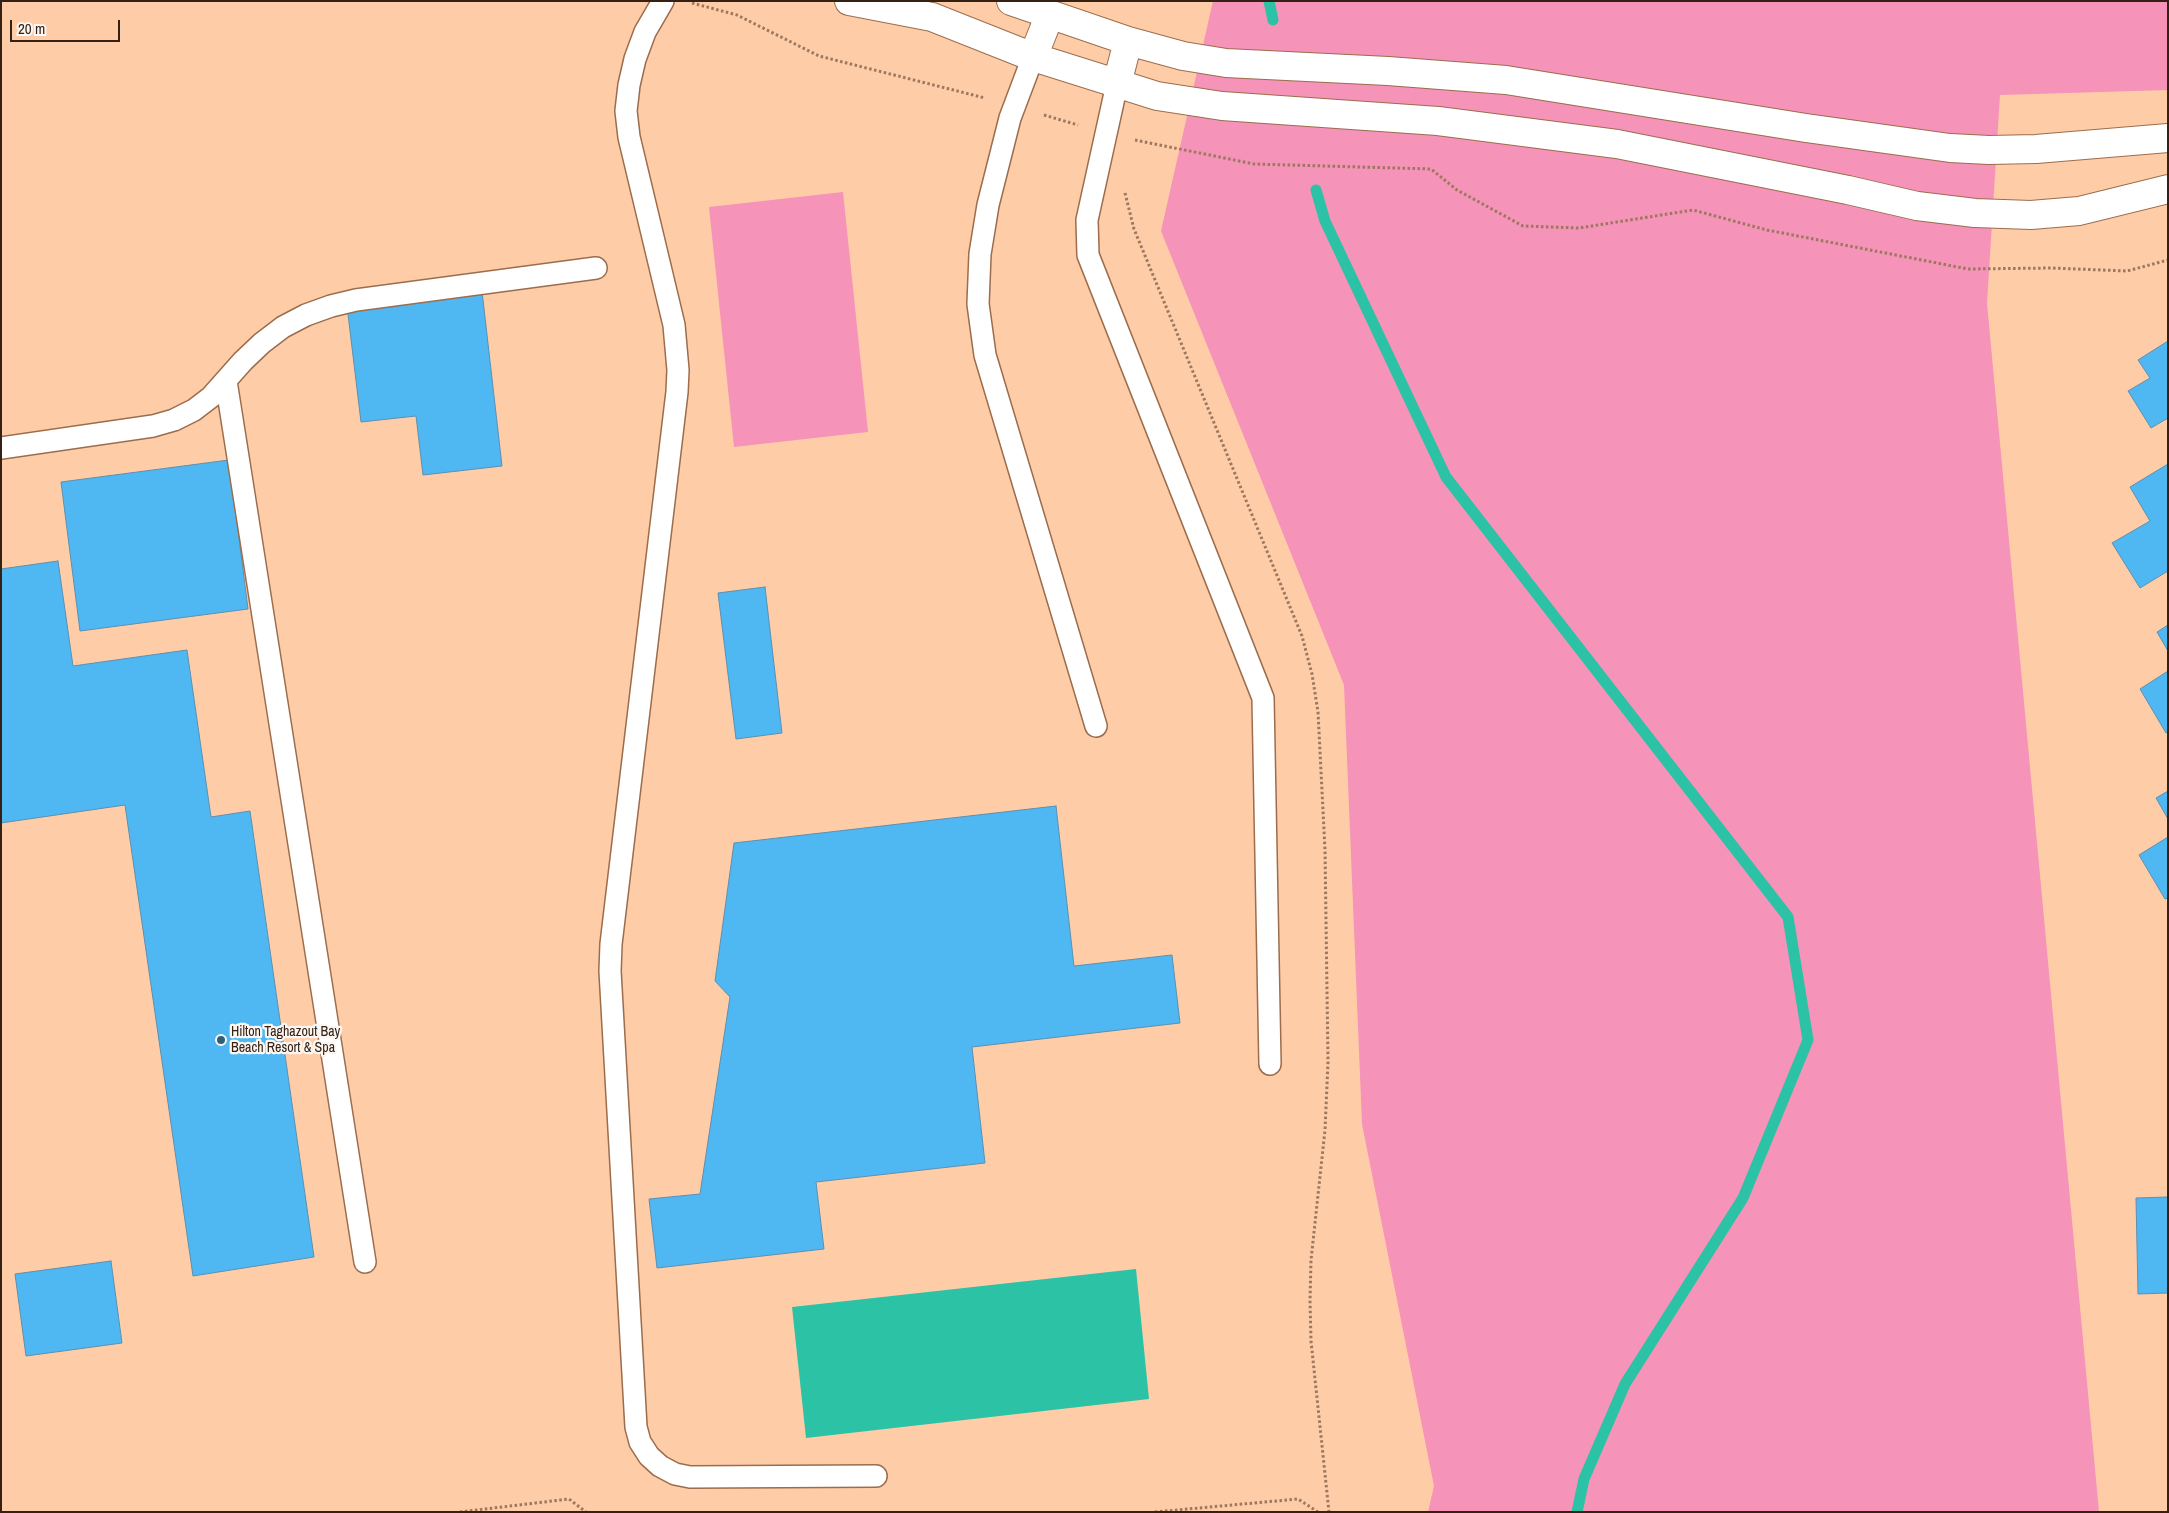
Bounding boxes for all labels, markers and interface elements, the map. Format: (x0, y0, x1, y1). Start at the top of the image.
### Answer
scale bar (12, 10, 122, 42)
text: 20 m (18, 18, 45, 39)
place label: Hilton Taghazout Bay Beach Resort & Spa (231, 1024, 340, 1056)
marker: Hilton Taghazout Bay Beach Resort & Spa (215, 1034, 227, 1046)

